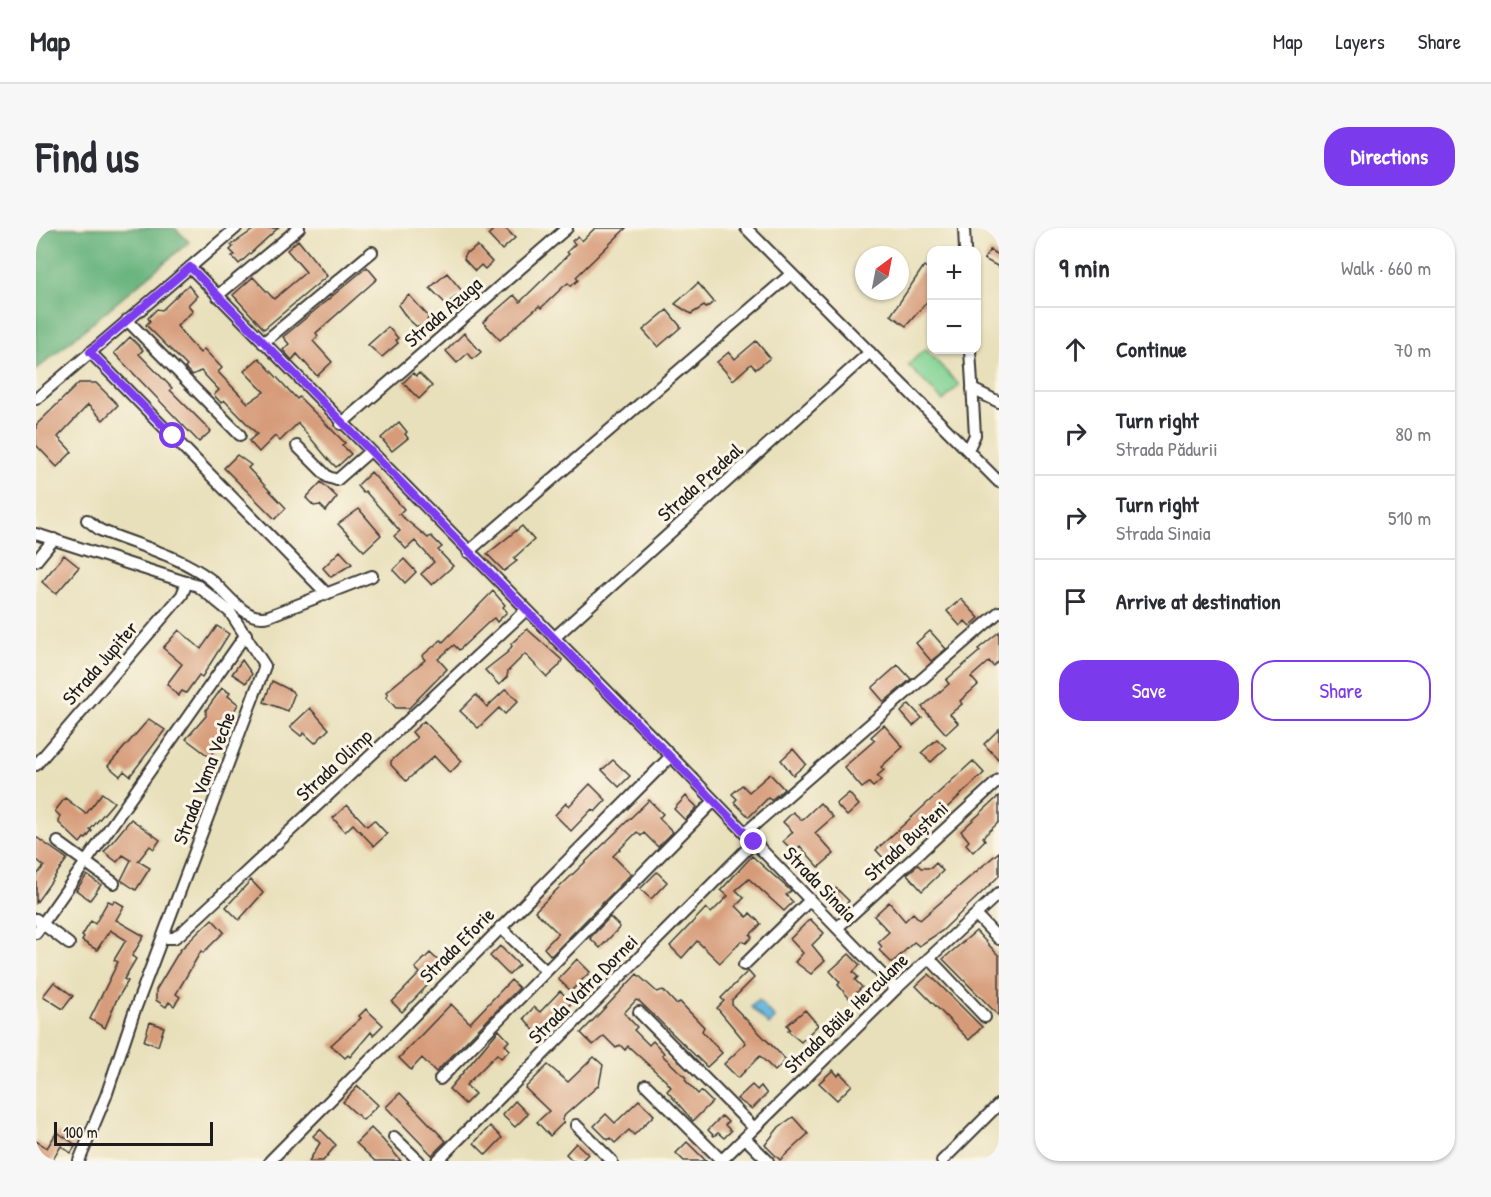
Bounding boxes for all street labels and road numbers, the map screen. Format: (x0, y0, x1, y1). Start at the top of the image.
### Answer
street label: Strada Azuga (398, 270, 487, 353)
street label: Strada Predeal (651, 436, 749, 527)
street label: Strada Jupiter (56, 615, 144, 710)
street label: Strada Vama Veche (166, 707, 241, 848)
street label: Strada Olimp (290, 722, 378, 807)
street label: Strada Bușteni (858, 795, 954, 887)
street label: Strada Sinaia (778, 840, 863, 927)
street label: Strada Eforie (413, 901, 500, 988)
street label: Strada Vatra Dornei (522, 928, 643, 1049)
street label: Strada Băile Herculane (778, 946, 914, 1079)

